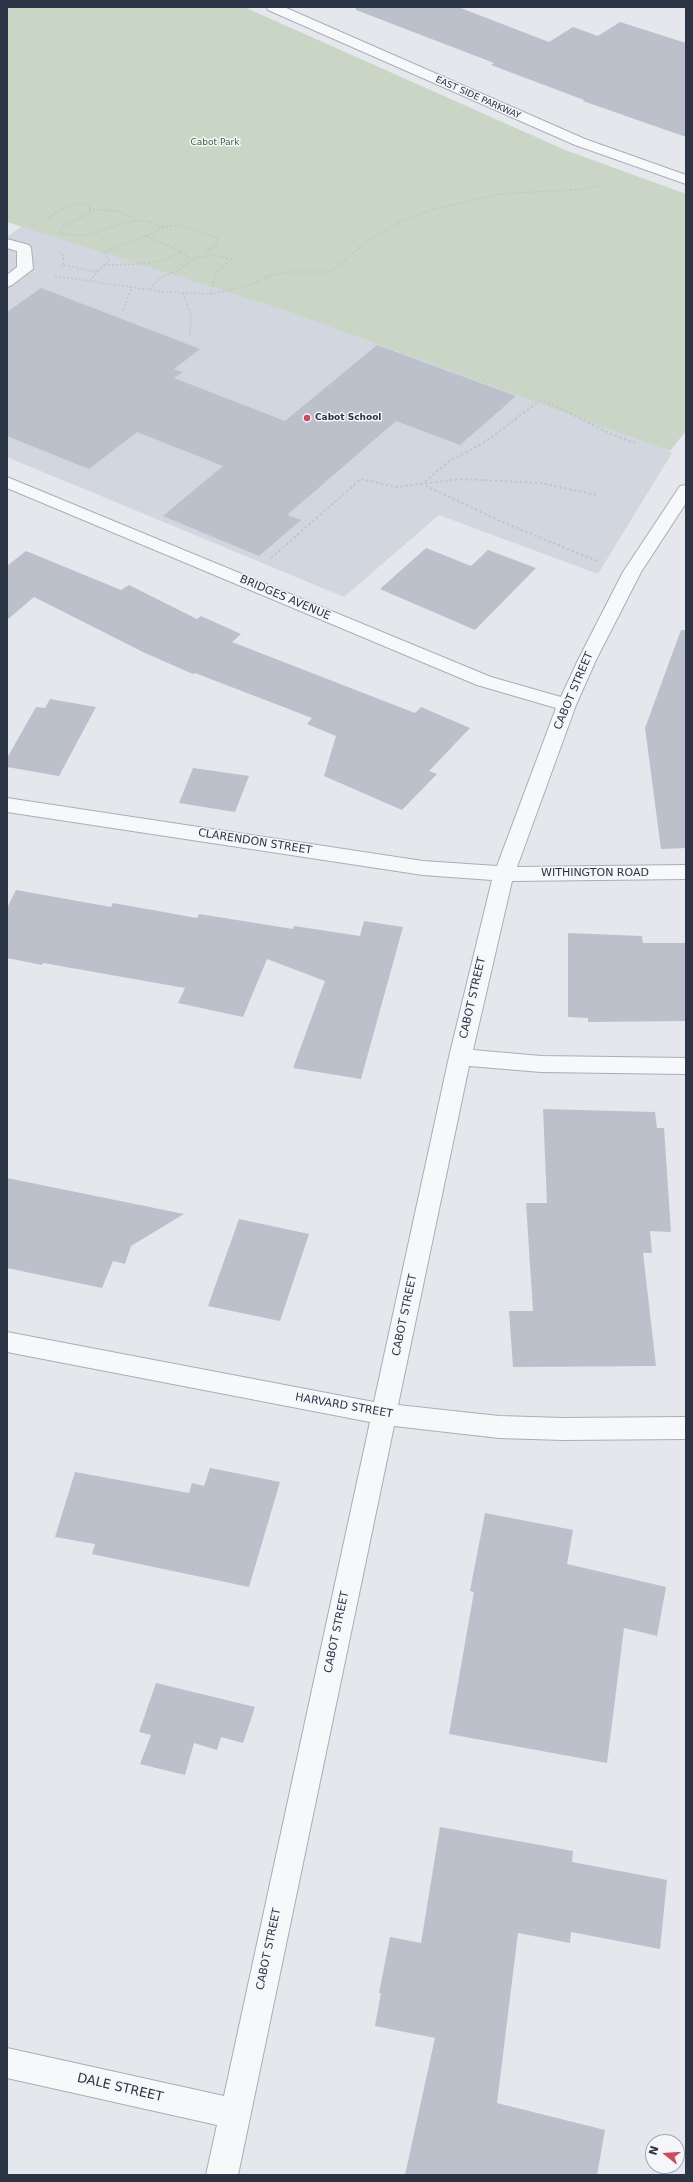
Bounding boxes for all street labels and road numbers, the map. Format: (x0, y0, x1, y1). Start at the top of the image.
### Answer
street label: EAST SIDE PARKWAY (434, 74, 522, 122)
street label: BRIDGES AVENUE (238, 573, 332, 623)
street label: CABOT STREET (552, 650, 596, 732)
street label: CLARENDON STREET (197, 826, 313, 858)
street label: WITHINGTON ROAD (541, 866, 649, 880)
street label: CABOT STREET (457, 956, 489, 1040)
street label: CABOT STREET (390, 1273, 420, 1357)
street label: HARVARD STREET (294, 1391, 394, 1421)
street label: CABOT STREET (322, 1590, 352, 1674)
street label: CABOT STREET (254, 1907, 284, 1991)
street label: DALE STREET (75, 2071, 165, 2105)

